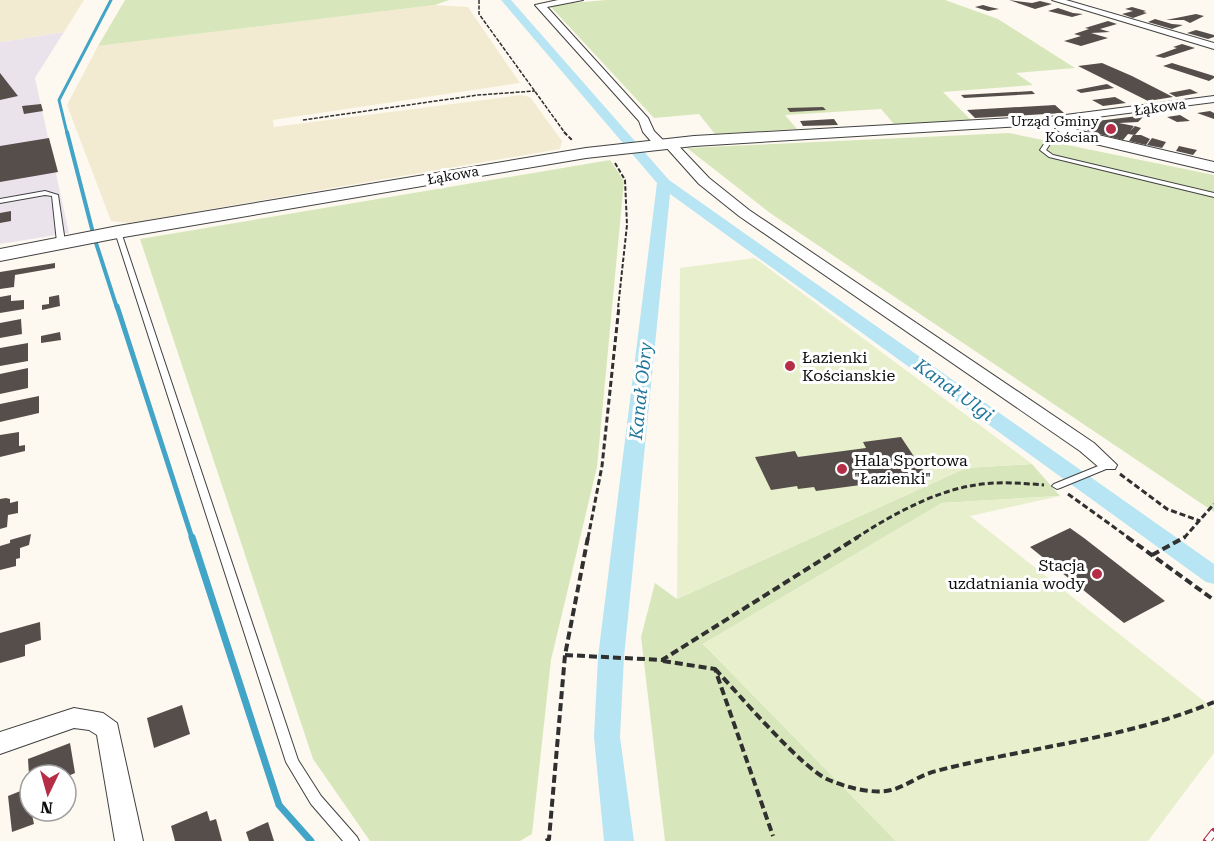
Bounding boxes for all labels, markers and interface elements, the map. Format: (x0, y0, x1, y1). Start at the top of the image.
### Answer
street label: Łąkowa (1133, 95, 1187, 119)
place label: Urząd Gminy Kościan (1010, 113, 1100, 145)
marker: Urząd Gminy Kościan (1104, 122, 1118, 136)
street label: Łąkowa (426, 163, 480, 187)
water label: Kanał Obry (625, 340, 656, 442)
place label: Łazienki Kościanskie (802, 348, 896, 385)
water label: Kanał Ulgi (910, 353, 998, 425)
marker: Łazienki Kościanskie (783, 359, 797, 373)
place label: Hala Sportowa "Łazienki" (854, 451, 968, 488)
marker: Hala Sportowa "Łazienki" (835, 462, 849, 476)
place label: Stacja uzdatniania wody (948, 556, 1086, 593)
marker: Stacja uzdatniania wody (1090, 567, 1104, 581)
north arrow (18, 763, 78, 823)
text: N (40, 797, 54, 817)

